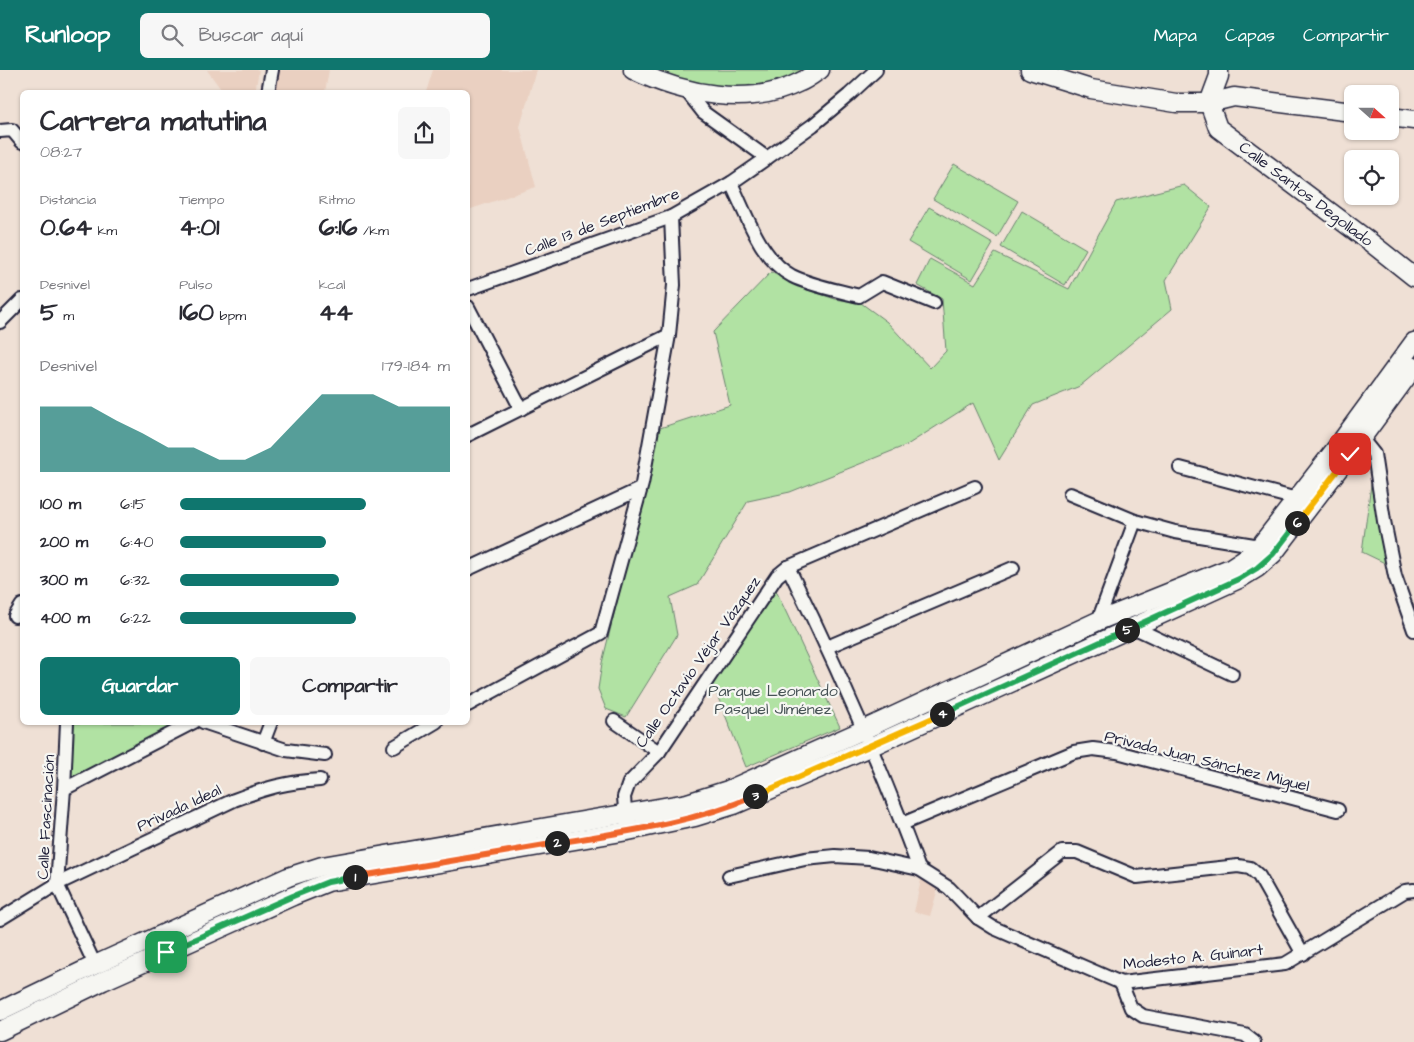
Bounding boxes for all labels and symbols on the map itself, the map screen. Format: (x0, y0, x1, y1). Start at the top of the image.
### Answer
north arrow (1344, 85, 1399, 140)
street label: Calle Santos Degollado (1234, 136, 1378, 252)
street label: Calle 13 de Septiembre (522, 182, 683, 262)
pin (1329, 433, 1371, 475)
pin: 6 (1284, 510, 1310, 536)
street label: Calle Octavio Véjar Vázquez (630, 572, 766, 752)
pin: 5 (1114, 618, 1140, 642)
park label: Parque Leonardo Pasquel Jiménez (708, 680, 838, 720)
pin: 4 (930, 702, 954, 726)
street label: Privada Juan Sánchez Miguel (1102, 725, 1312, 798)
street label: Calle Fascinación (32, 754, 60, 880)
street label: Privada Ideal (133, 779, 225, 837)
pin: 3 (742, 784, 768, 808)
pin: 2 (544, 830, 570, 856)
pin: 1 (342, 864, 368, 890)
pin (145, 931, 187, 973)
street label: Modesto A. Guinart (1122, 939, 1265, 975)

